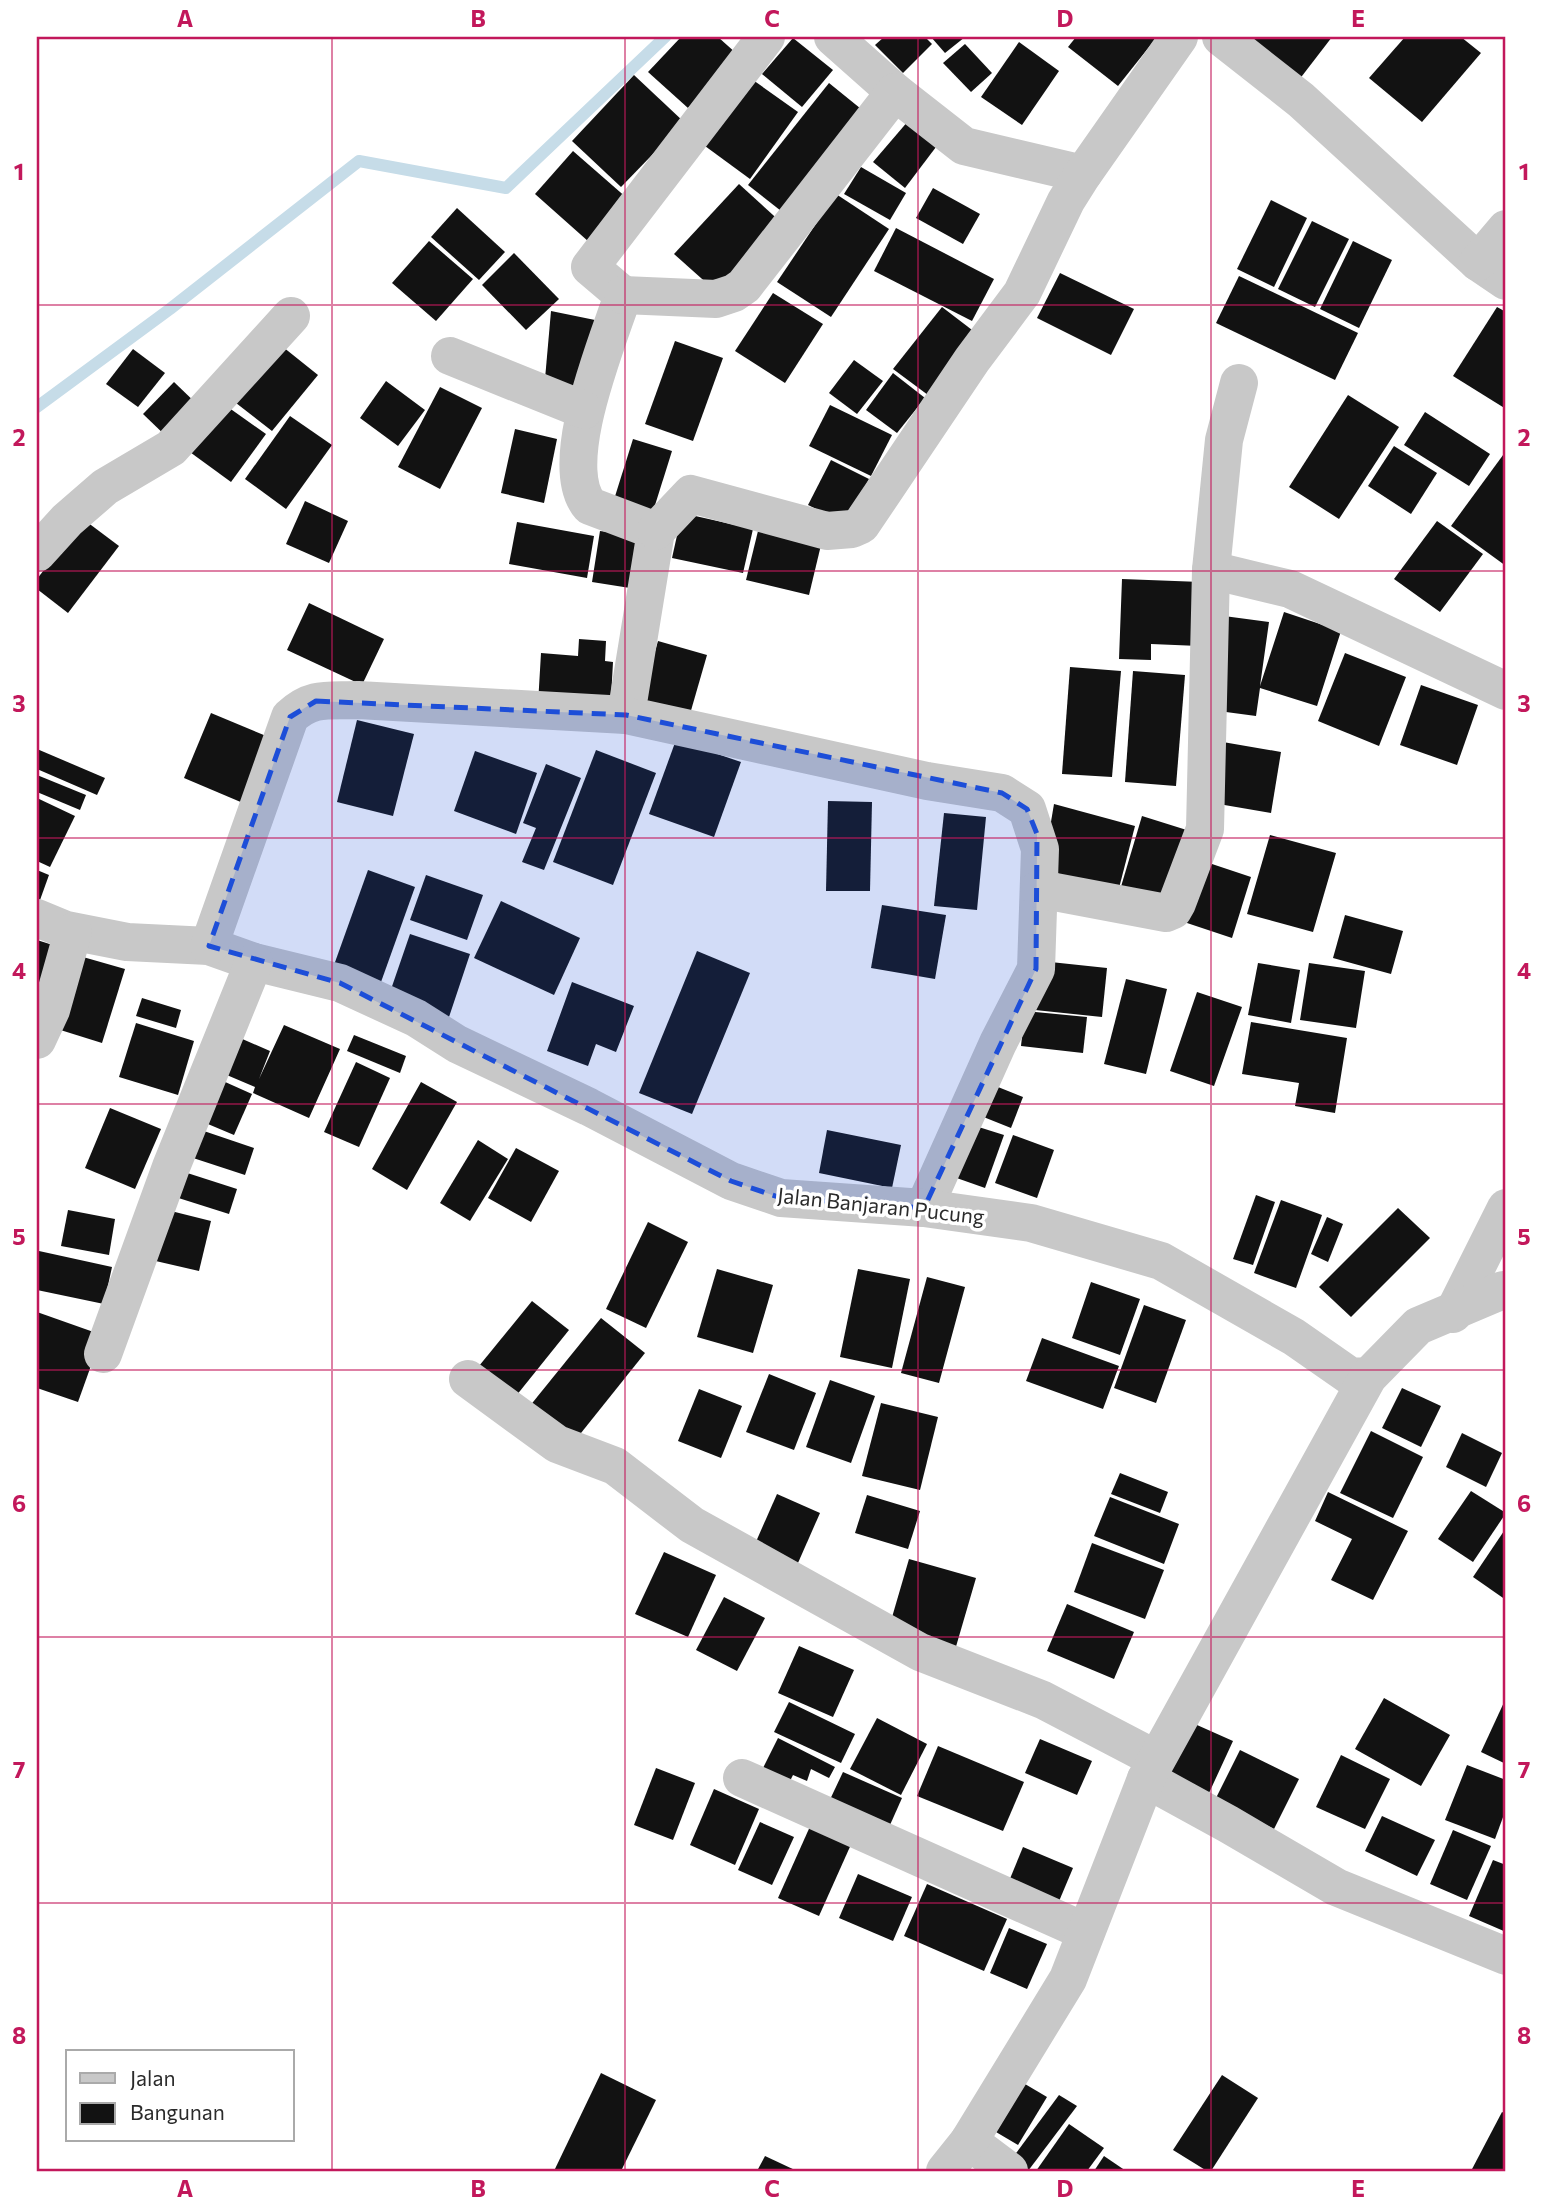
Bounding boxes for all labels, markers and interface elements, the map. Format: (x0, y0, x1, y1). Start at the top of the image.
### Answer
text: A (177, 4, 194, 32)
text: B (470, 4, 486, 32)
text: C (764, 4, 780, 32)
text: D (1057, 4, 1074, 32)
text: E (1351, 4, 1365, 32)
text: 1 (14, 157, 24, 185)
text: 1 (1519, 157, 1529, 185)
text: 2 (12, 423, 26, 451)
text: 2 (1517, 423, 1531, 451)
text: 3 (12, 689, 26, 717)
text: 3 (1517, 689, 1531, 717)
text: 4 (12, 956, 26, 984)
text: 4 (1517, 956, 1531, 984)
street label: Jalan Banjaran Pucung (776, 1182, 986, 1228)
text: 5 (12, 1222, 26, 1250)
text: 5 (1517, 1222, 1531, 1250)
text: 6 (12, 1489, 26, 1517)
text: 6 (1517, 1489, 1531, 1517)
text: 7 (13, 1755, 25, 1783)
text: 7 (1518, 1755, 1530, 1783)
text: 8 (12, 2021, 26, 2049)
text: 8 (1517, 2021, 1531, 2049)
legend (66, 2050, 294, 2142)
text: Jalan (130, 2065, 175, 2090)
text: Bangunan (130, 2099, 225, 2124)
text: A (177, 2174, 194, 2202)
text: B (470, 2174, 486, 2202)
text: C (764, 2174, 780, 2202)
text: D (1057, 2174, 1074, 2202)
text: E (1351, 2174, 1365, 2202)

